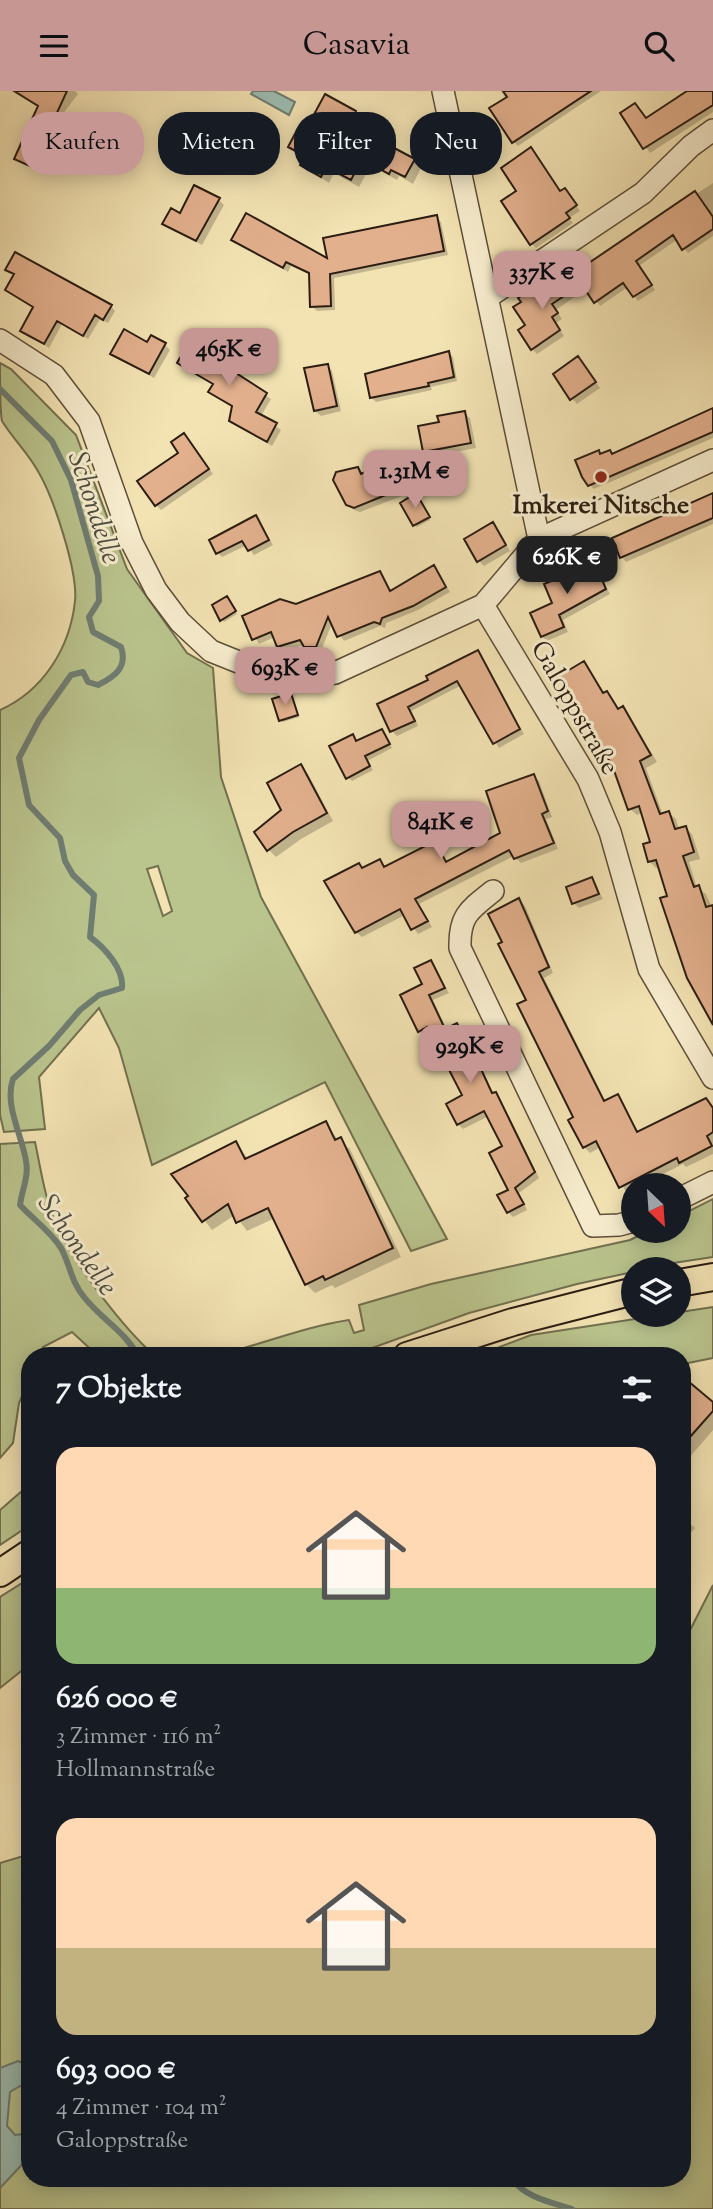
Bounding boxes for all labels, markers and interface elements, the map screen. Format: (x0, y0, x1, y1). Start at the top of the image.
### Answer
text: Casavia (303, 23, 410, 69)
icon: menu (35, 27, 73, 65)
icon: search (640, 27, 678, 65)
chip: Kaufen (21, 112, 144, 175)
chip: Mieten (158, 112, 280, 175)
chip: Filter (294, 112, 396, 175)
chip: Neu (410, 112, 502, 175)
pin: 337K € (485, 251, 599, 311)
text: 337K € (509, 257, 575, 290)
pin: 465K € (172, 329, 286, 388)
text: 465K € (196, 334, 262, 367)
water label: Schondelle (56, 447, 130, 569)
pin: 1.31M € (350, 451, 480, 510)
text: 1.31M € (380, 456, 450, 489)
marker: Imkerei Nitsche (593, 469, 609, 485)
place label: Imkerei Nitsche (513, 488, 689, 525)
pin: 626K € (510, 537, 624, 596)
text: 626K € (532, 542, 602, 575)
street label: Galoppstraße (520, 634, 627, 782)
pin: 693K € (228, 647, 342, 707)
text: 693K € (251, 653, 319, 686)
pin: 841K € (384, 801, 498, 861)
text: 841K € (408, 807, 474, 840)
pin: 929K € (413, 1025, 527, 1085)
text: 929K € (436, 1031, 504, 1064)
north arrow (621, 1173, 691, 1243)
map controls (621, 1173, 691, 1327)
water label: Schondelle (27, 1187, 126, 1305)
button: layers (621, 1257, 691, 1327)
text: 7 Objekte (56, 1368, 182, 1411)
icon: filters (618, 1370, 656, 1408)
icon: home (293, 1492, 419, 1618)
text: 626 000 € (56, 1678, 178, 1721)
text: 3 Zimmer · 116 m² (56, 1721, 221, 1754)
text: Hollmannstraße (56, 1754, 215, 1787)
icon: home (293, 1863, 419, 1989)
text: 693 000 € (56, 2049, 176, 2092)
text: 4 Zimmer · 104 m² (56, 2092, 227, 2125)
text: Galoppstraße (56, 2125, 188, 2158)

